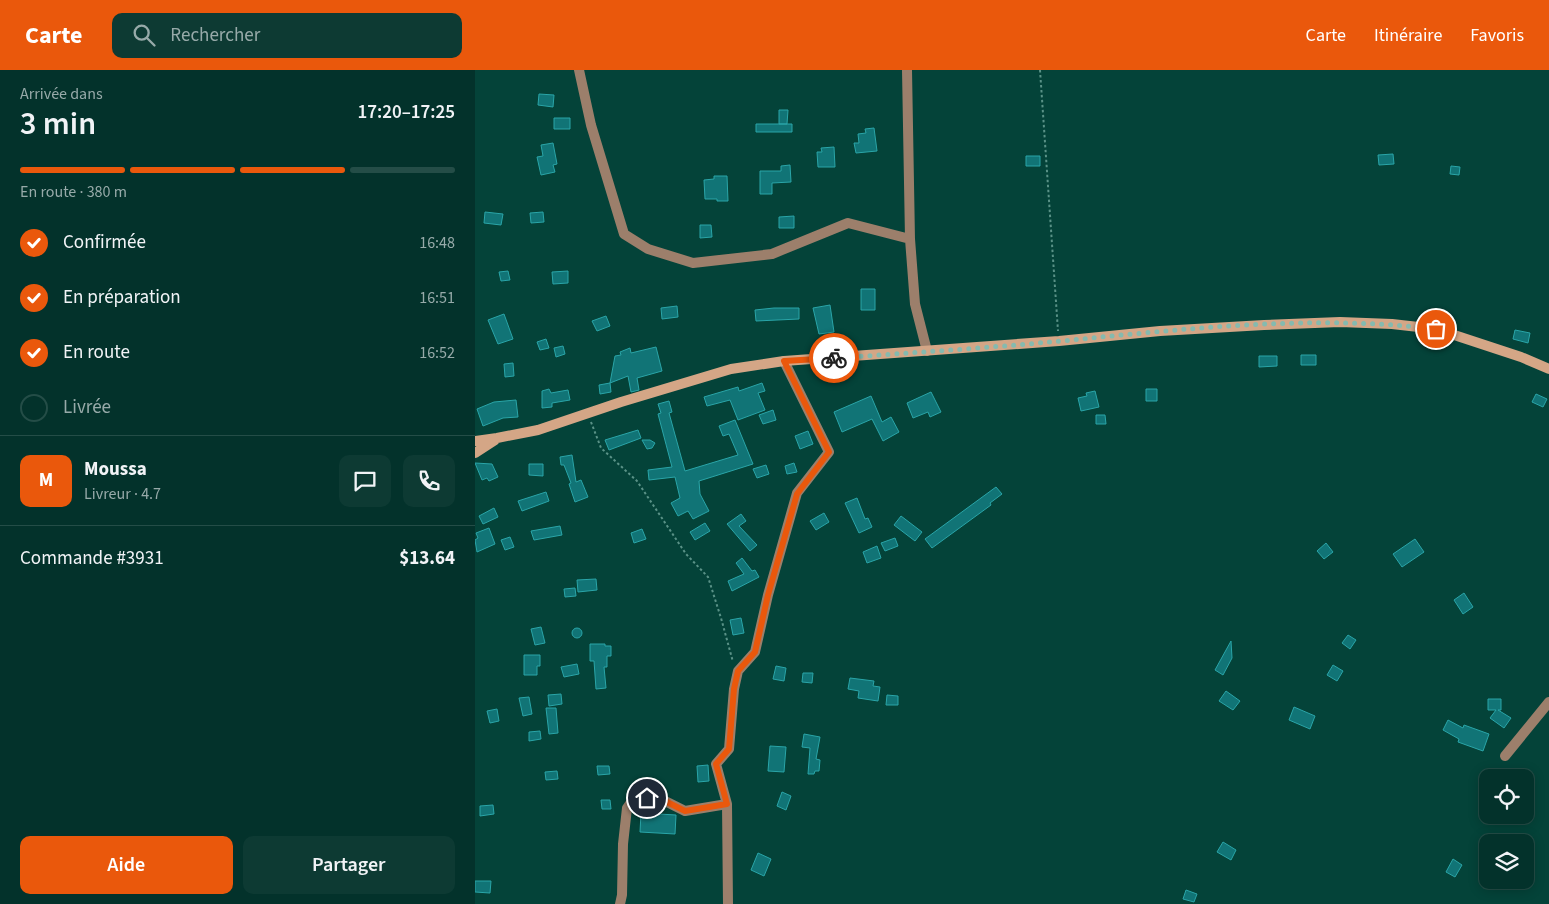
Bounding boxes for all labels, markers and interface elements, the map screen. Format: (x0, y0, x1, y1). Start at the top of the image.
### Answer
search box (112, 13, 462, 58)
text: Carte (25, 18, 82, 53)
icon: search (130, 21, 158, 49)
text: Rechercher (170, 22, 260, 49)
text: Carte (1306, 23, 1346, 48)
text: Itinéraire (1374, 23, 1442, 48)
text: Favoris (1470, 23, 1524, 48)
text: Arrivée dans (20, 83, 103, 105)
text: 17:20–17:25 (357, 99, 455, 126)
text: 3 min (20, 101, 96, 147)
text: En route · 380 m (20, 181, 127, 203)
icon: check (20, 229, 48, 257)
text: Confirmée (63, 229, 146, 256)
text: 16:48 (419, 232, 455, 254)
icon: check (20, 284, 48, 312)
text: En préparation (63, 284, 181, 311)
text: 16:51 (419, 287, 455, 309)
pin (1415, 308, 1457, 350)
icon: bag (1422, 315, 1450, 343)
courier (809, 333, 859, 383)
icon: check (20, 339, 48, 367)
text: En route (63, 339, 130, 366)
text: 16:52 (419, 342, 455, 364)
icon: bike (820, 344, 848, 372)
text: Livrée (63, 394, 111, 421)
button: chat (339, 455, 391, 507)
button: phone (403, 455, 455, 507)
text: Moussa (84, 456, 147, 483)
text: M (39, 467, 53, 494)
text: Livreur · 4.7 (84, 483, 161, 505)
text: Commande #3931 (20, 545, 164, 572)
text: $13.64 (399, 545, 455, 572)
map controls (1479, 769, 1534, 889)
button: locate (1479, 769, 1534, 824)
pin (626, 777, 668, 819)
icon: home (633, 784, 661, 812)
button: layers (1479, 834, 1534, 889)
button: Aide (20, 836, 233, 894)
button: Partager (243, 836, 455, 894)

